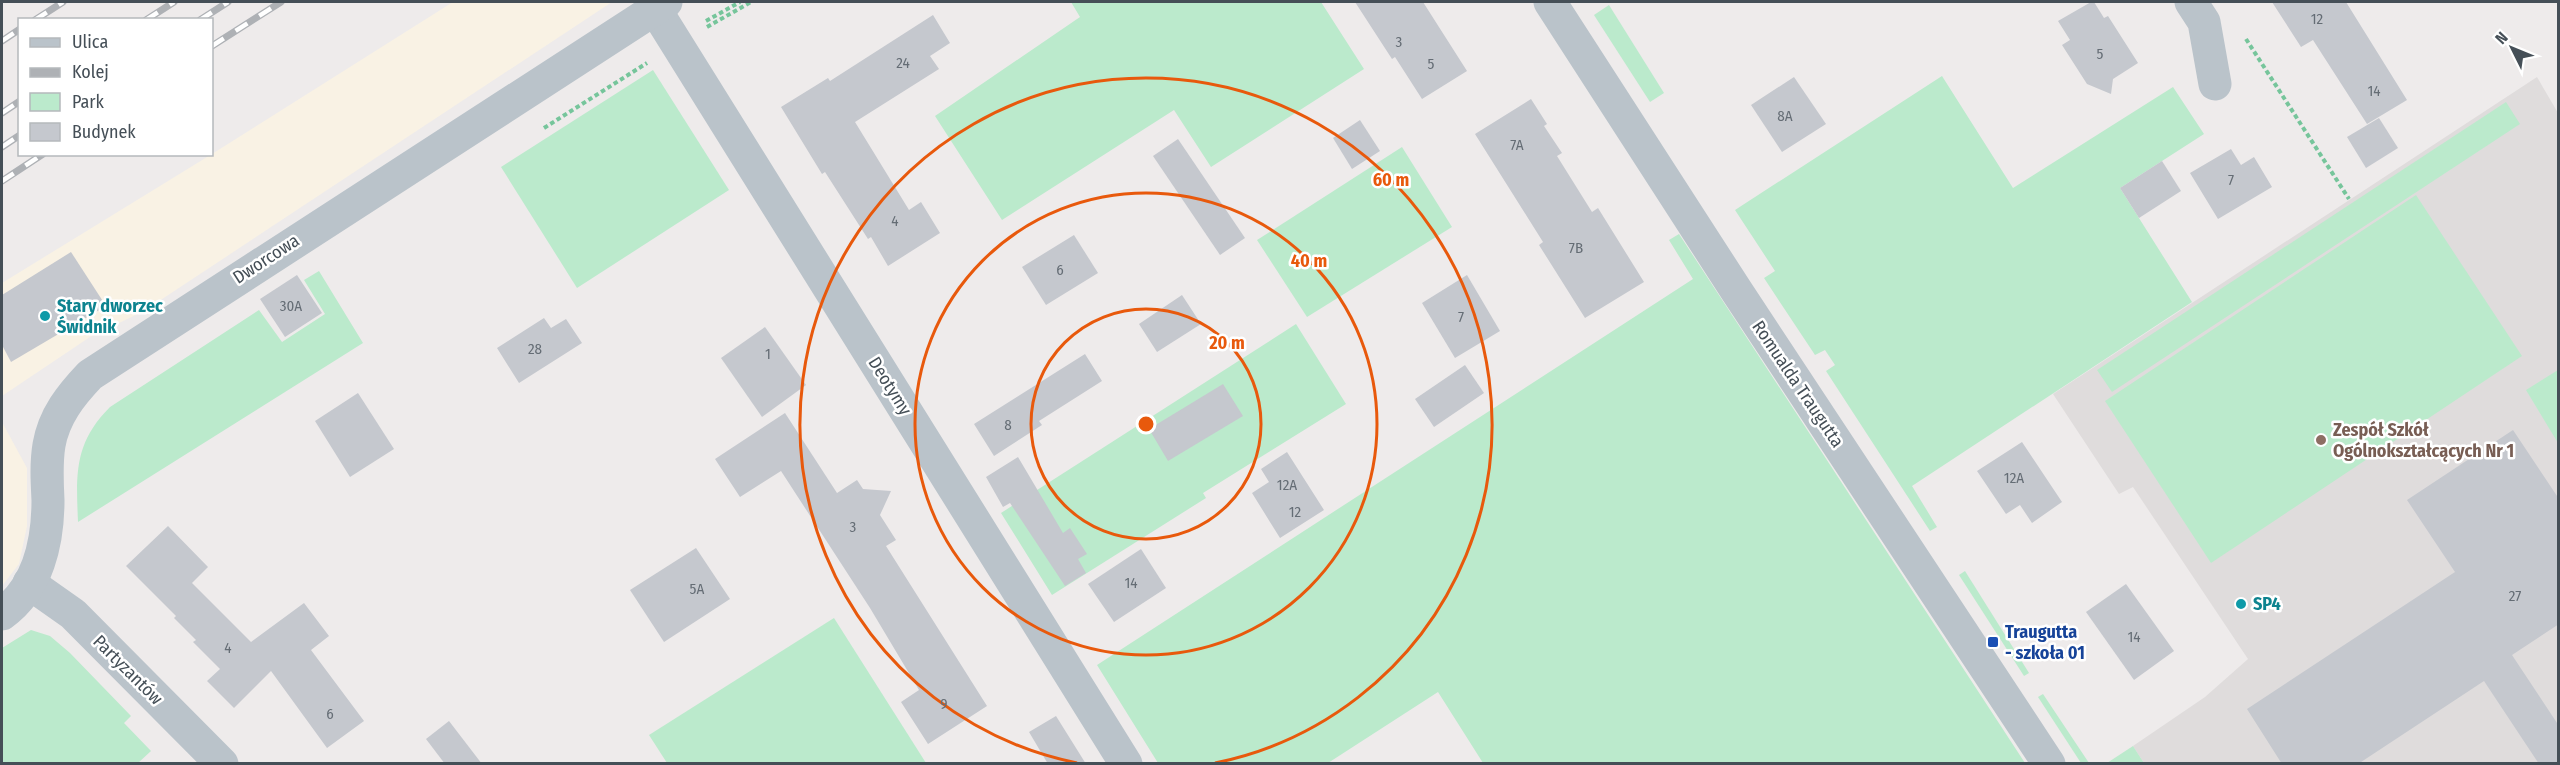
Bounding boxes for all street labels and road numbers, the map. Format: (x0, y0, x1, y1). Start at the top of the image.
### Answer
street label: Dworcowa (229, 229, 303, 289)
street label: Romualda Traugutta (1747, 316, 1849, 452)
street label: Deotymy (864, 353, 916, 419)
street label: Partyzantów (89, 631, 168, 710)

